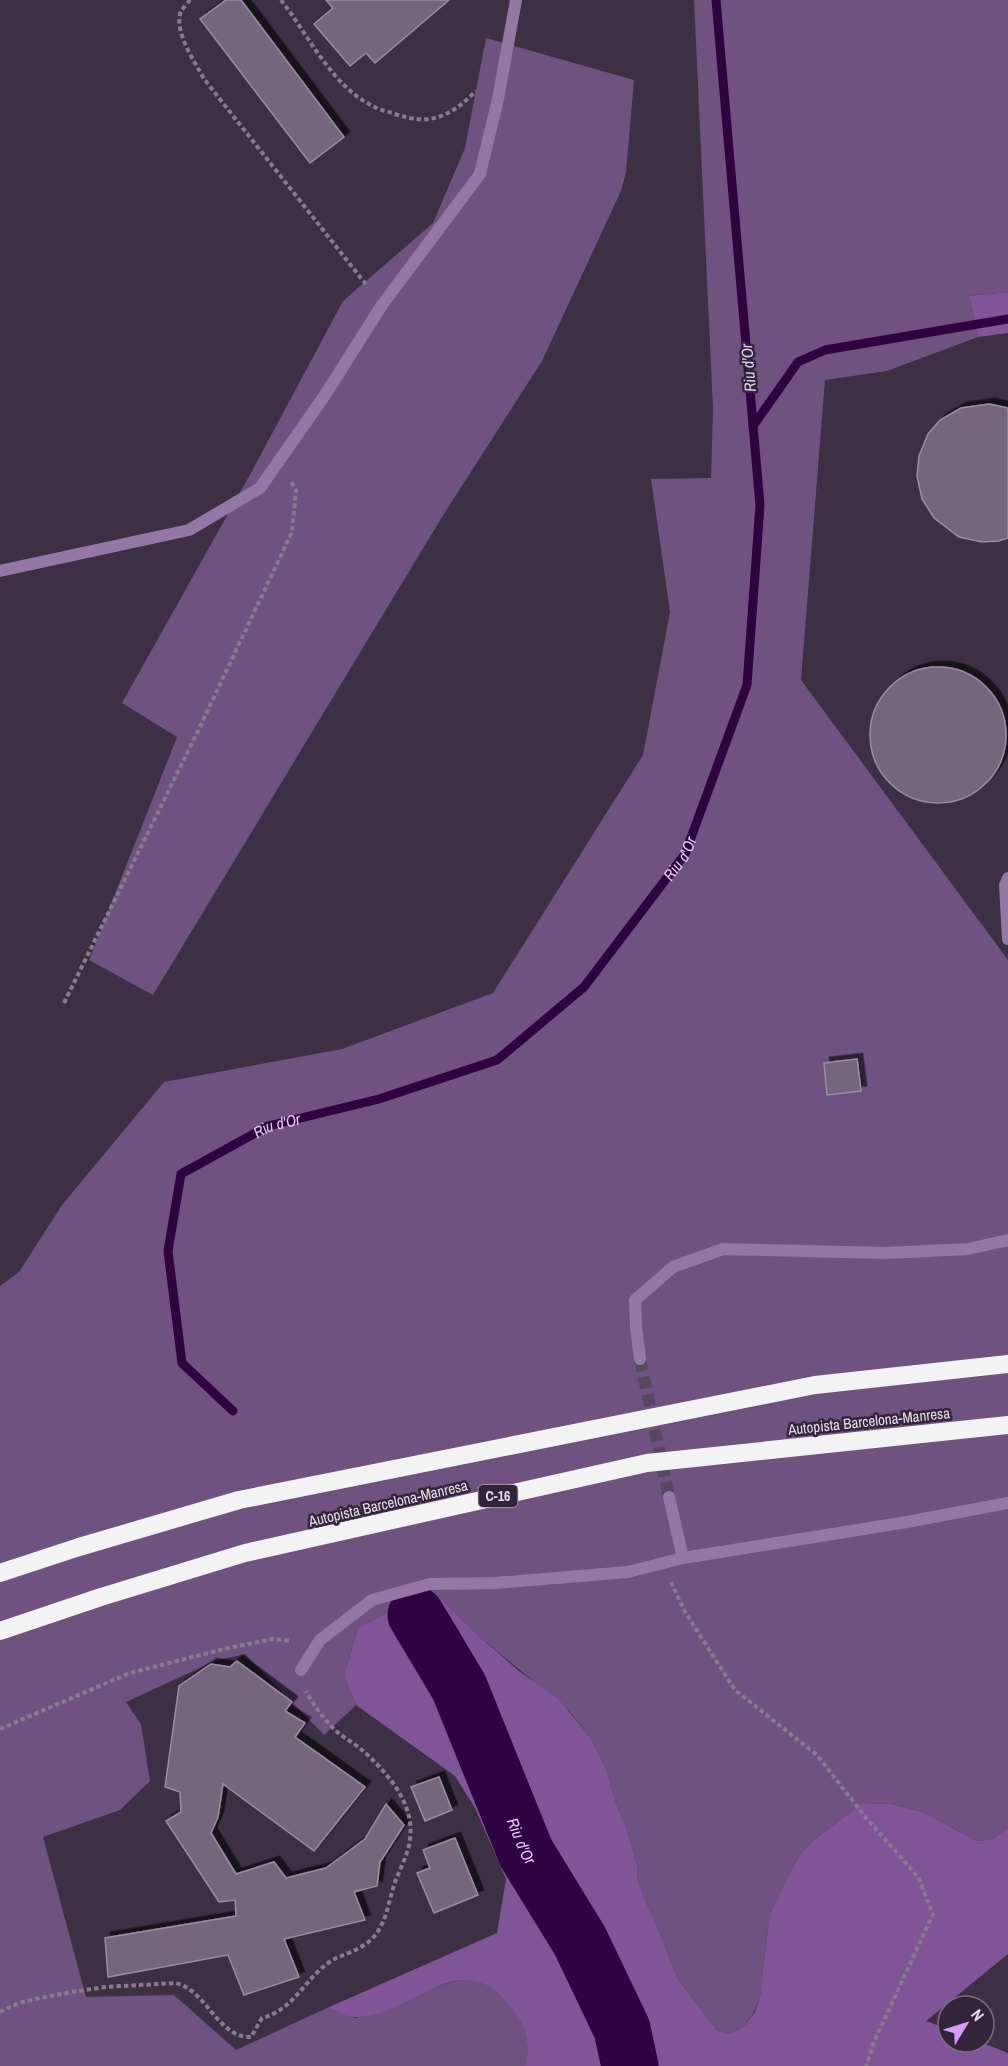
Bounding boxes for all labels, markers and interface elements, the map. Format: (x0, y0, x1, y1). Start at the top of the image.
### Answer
water label: Riu d'Or (735, 342, 761, 393)
water label: Riu d'Or (658, 833, 702, 885)
water label: Riu d'Or (249, 1107, 303, 1143)
street label: Autopista Barcelona-Manresa (786, 1402, 951, 1440)
street label: Autopista Barcelona-Manresa (305, 1474, 470, 1532)
road number: C-16 (478, 1485, 518, 1507)
water label: Riu d'Or (502, 1814, 542, 1869)
north arrow (936, 1994, 996, 2054)
text: N (966, 2004, 989, 2025)

